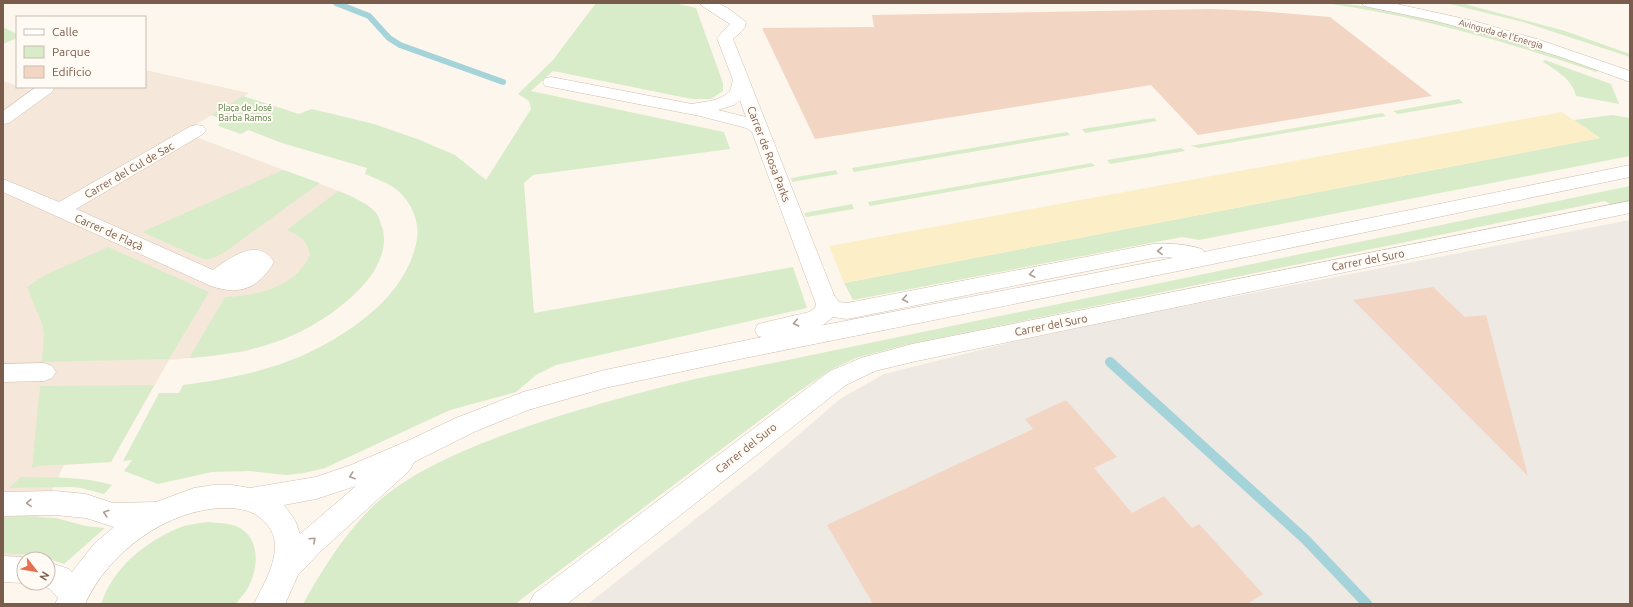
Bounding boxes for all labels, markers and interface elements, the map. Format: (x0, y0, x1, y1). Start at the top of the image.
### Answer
legend (16, 16, 146, 88)
street label: Avinguda de l'Energia (1458, 17, 1544, 51)
text: Calle (52, 25, 78, 38)
text: Parque (52, 45, 90, 58)
text: Edificio (52, 65, 92, 78)
park label: Plaça de José Barba Ramos (218, 103, 272, 123)
street label: Carrer de Rosa Parks (745, 105, 793, 204)
street label: Carrer del Cul de Sac (82, 139, 176, 201)
street label: Carrer de Flaçà (73, 212, 145, 252)
one-way arrow (1157, 246, 1163, 255)
street label: Carrer del Suro (1331, 247, 1405, 273)
one-way arrow (1029, 270, 1035, 278)
one-way arrow (902, 295, 908, 303)
street label: Carrer del Suro (1014, 312, 1088, 338)
one-way arrow (793, 319, 800, 327)
street label: Carrer del Suro (713, 420, 779, 476)
one-way arrow (349, 471, 356, 479)
one-way arrow (26, 499, 32, 507)
one-way arrow (103, 509, 110, 518)
one-way arrow (308, 538, 316, 545)
north arrow (16, 551, 56, 591)
text: N (37, 570, 52, 583)

